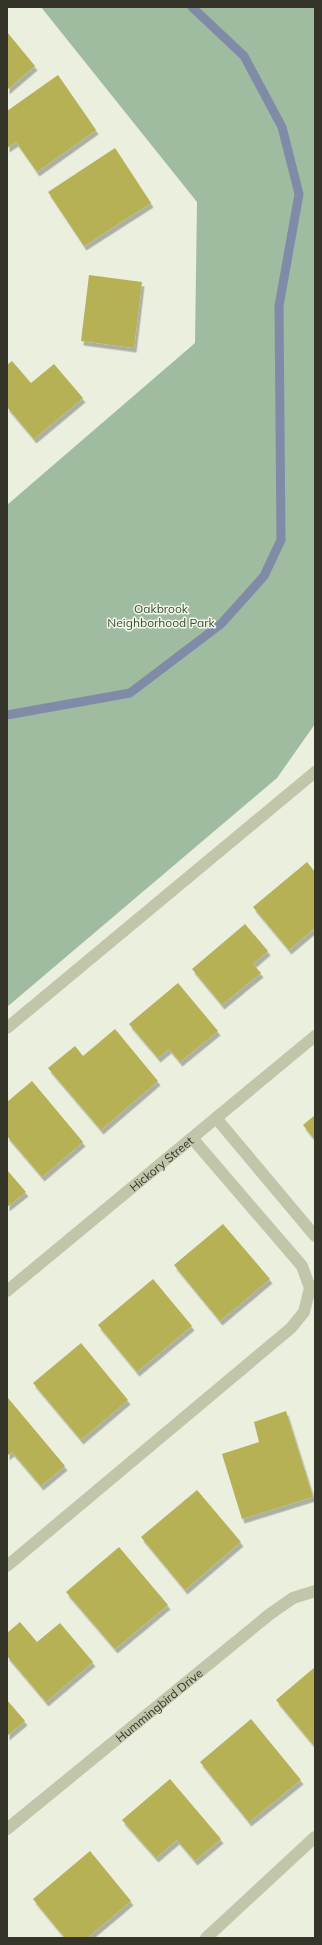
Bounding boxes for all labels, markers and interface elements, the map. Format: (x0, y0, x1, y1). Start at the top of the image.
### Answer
park label: Oakbrook Neighborhood Park (107, 601, 215, 630)
street label: Hickory Street (126, 1133, 196, 1194)
street label: Hummingbird Drive (112, 1665, 205, 1745)

